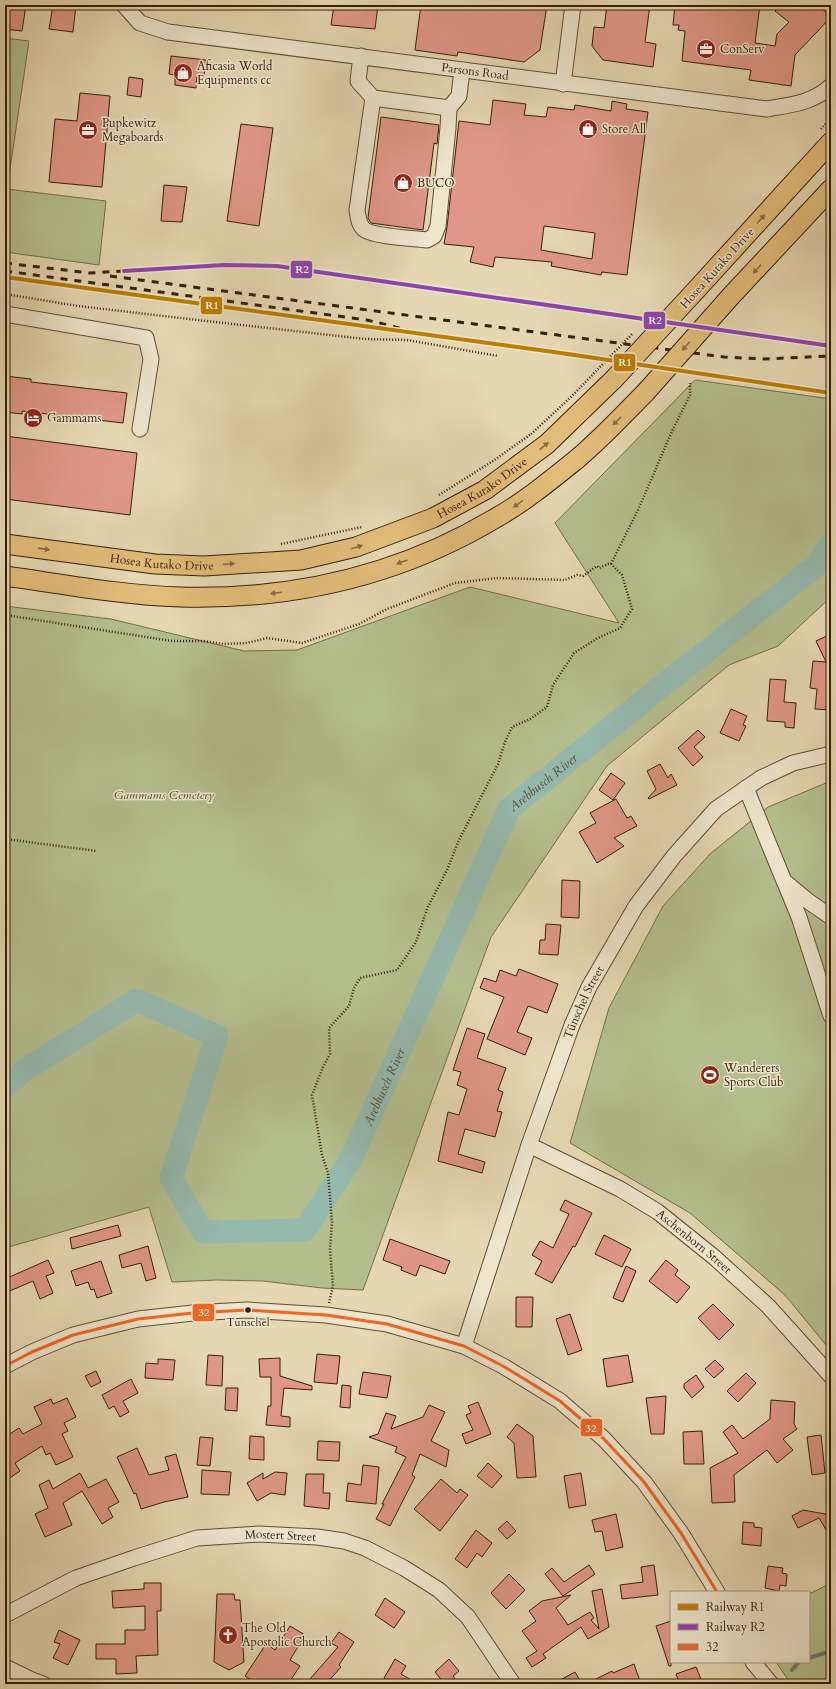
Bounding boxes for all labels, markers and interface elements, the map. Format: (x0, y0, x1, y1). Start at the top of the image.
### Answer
office icon: ConServ (695, 38, 717, 60)
place label: ConServ (720, 41, 765, 57)
place label: Aficasia World Equipments cc (197, 58, 273, 88)
street label: Parsons Road (440, 59, 510, 84)
shop icon: Aficasia World Equipments cc (172, 62, 194, 84)
place label: Pupkewitz Megaboards (102, 115, 164, 145)
shop icon: Store All (577, 118, 599, 140)
office icon: Pupkewitz Megaboards (77, 119, 99, 141)
place label: Store All (602, 121, 646, 137)
shop icon: BUCO (392, 172, 414, 194)
place label: BUCO (417, 175, 455, 191)
one-way arrow (756, 214, 766, 224)
street label: Hosea Kutako Drive (676, 224, 758, 312)
line badge: R2 (290, 260, 313, 279)
text: R2 (295, 262, 309, 277)
one-way arrow (752, 263, 761, 274)
line badge: R1 (200, 296, 223, 315)
text: R1 (205, 298, 219, 313)
line badge: R2 (643, 311, 666, 330)
text: R2 (648, 313, 662, 328)
one-way arrow (681, 341, 691, 351)
line badge: R1 (613, 353, 636, 372)
text: R1 (618, 355, 632, 370)
hotel icon: Gammams (22, 407, 44, 429)
place label: Gammams (47, 410, 101, 426)
one-way arrow (612, 416, 622, 425)
one-way arrow (539, 442, 549, 451)
street label: Hosea Kutako Drive (434, 453, 530, 522)
one-way arrow (512, 500, 523, 508)
one-way arrow (351, 544, 363, 550)
one-way arrow (38, 546, 50, 552)
street label: Hosea Kutako Drive (109, 550, 214, 574)
one-way arrow (396, 559, 408, 565)
one-way arrow (223, 561, 235, 568)
one-way arrow (270, 590, 282, 596)
water label: Arebbusch River (504, 749, 582, 817)
park label: Gammams Cemetery (114, 787, 214, 803)
street label: Tünschel Street (560, 963, 608, 1041)
water label: Arebbusch River (359, 1045, 410, 1130)
place label: Wanderers Sports Club (723, 1060, 784, 1090)
sports icon: Wanderers Sports Club (699, 1064, 721, 1086)
street label: Aschenborn Street (653, 1206, 735, 1277)
line badge: 32 (192, 1303, 215, 1322)
text: 32 (198, 1305, 210, 1320)
marker: Tunschel (243, 1305, 253, 1315)
place label: Tunschel (227, 1315, 270, 1330)
line badge: 32 (580, 1418, 603, 1437)
text: 32 (585, 1421, 597, 1436)
street label: Mostert Street (244, 1526, 317, 1545)
legend (670, 1591, 810, 1663)
text: Railway R1 (706, 1599, 765, 1615)
text: Railway R2 (706, 1619, 765, 1635)
place label: The Old Apostolic Church (242, 1620, 332, 1650)
church icon: The Old Apostolic Church (217, 1624, 239, 1646)
text: 32 (706, 1639, 718, 1655)

